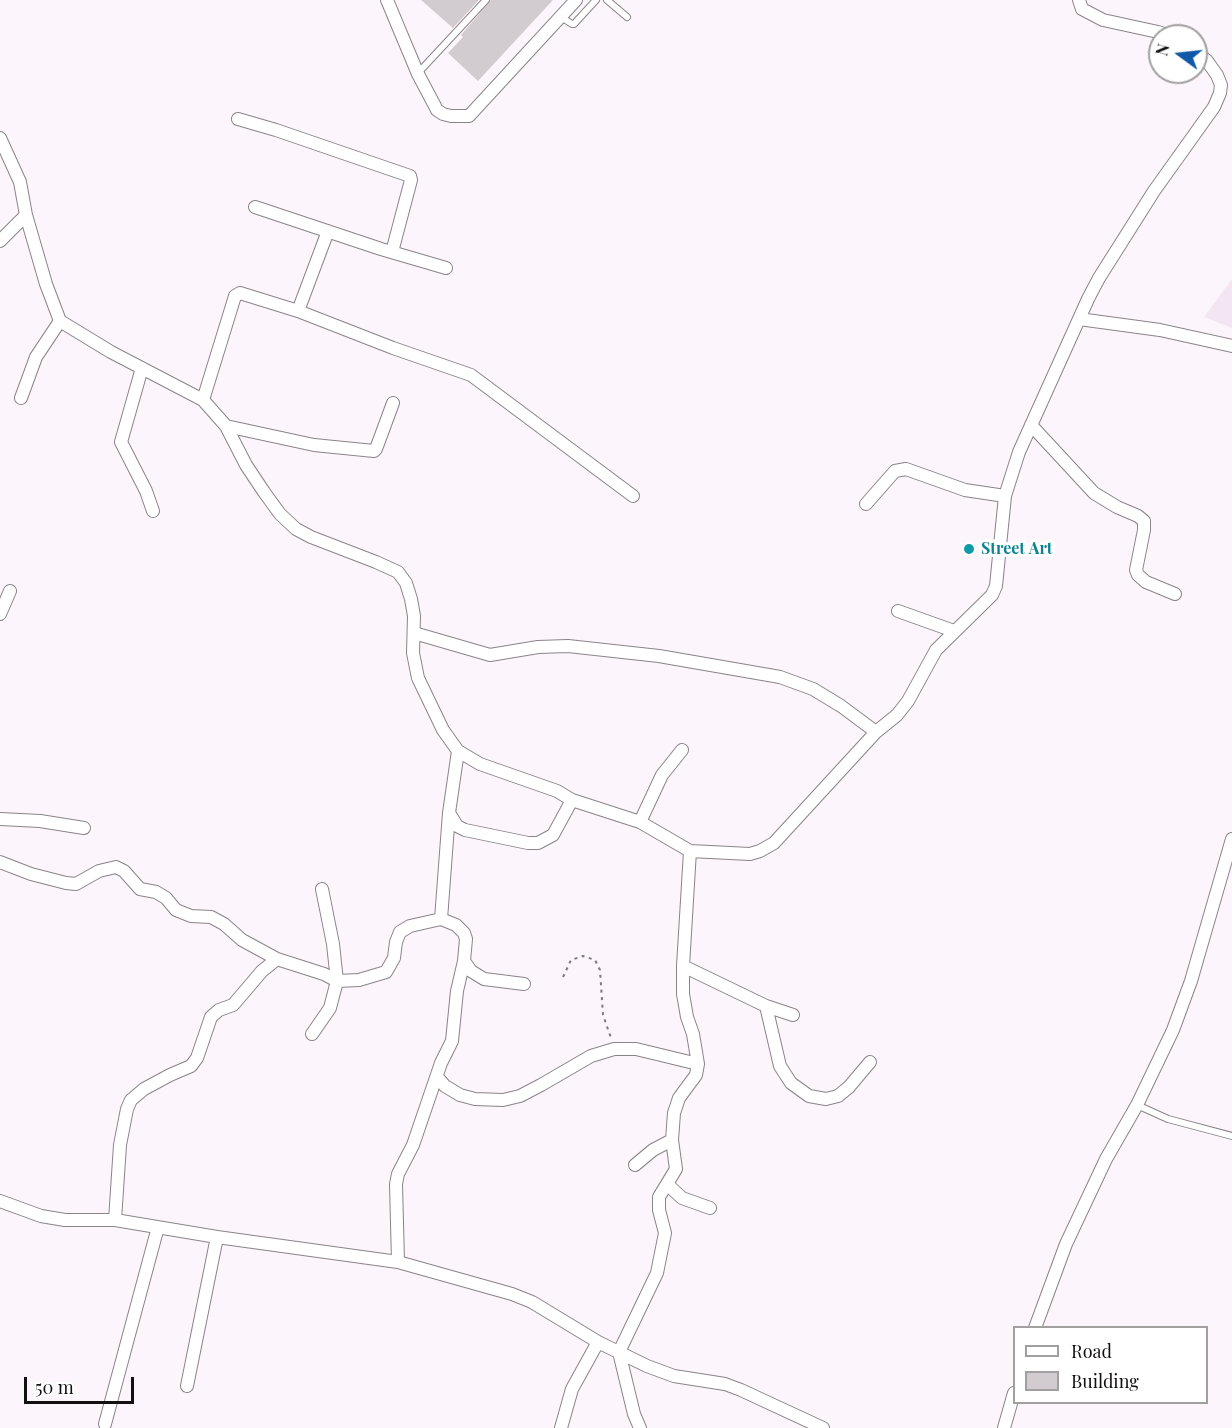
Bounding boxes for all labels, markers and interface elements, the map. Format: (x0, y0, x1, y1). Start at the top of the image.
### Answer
north arrow (1148, 24, 1208, 84)
text: N (1150, 41, 1174, 58)
place label: Street Art (981, 539, 1052, 559)
marker: Street Art (962, 542, 976, 556)
legend (1013, 1326, 1208, 1404)
text: Road (1071, 1339, 1112, 1363)
scale bar (27, 1365, 136, 1403)
text: Building (1071, 1369, 1139, 1393)
text: 50 m (35, 1375, 74, 1399)

